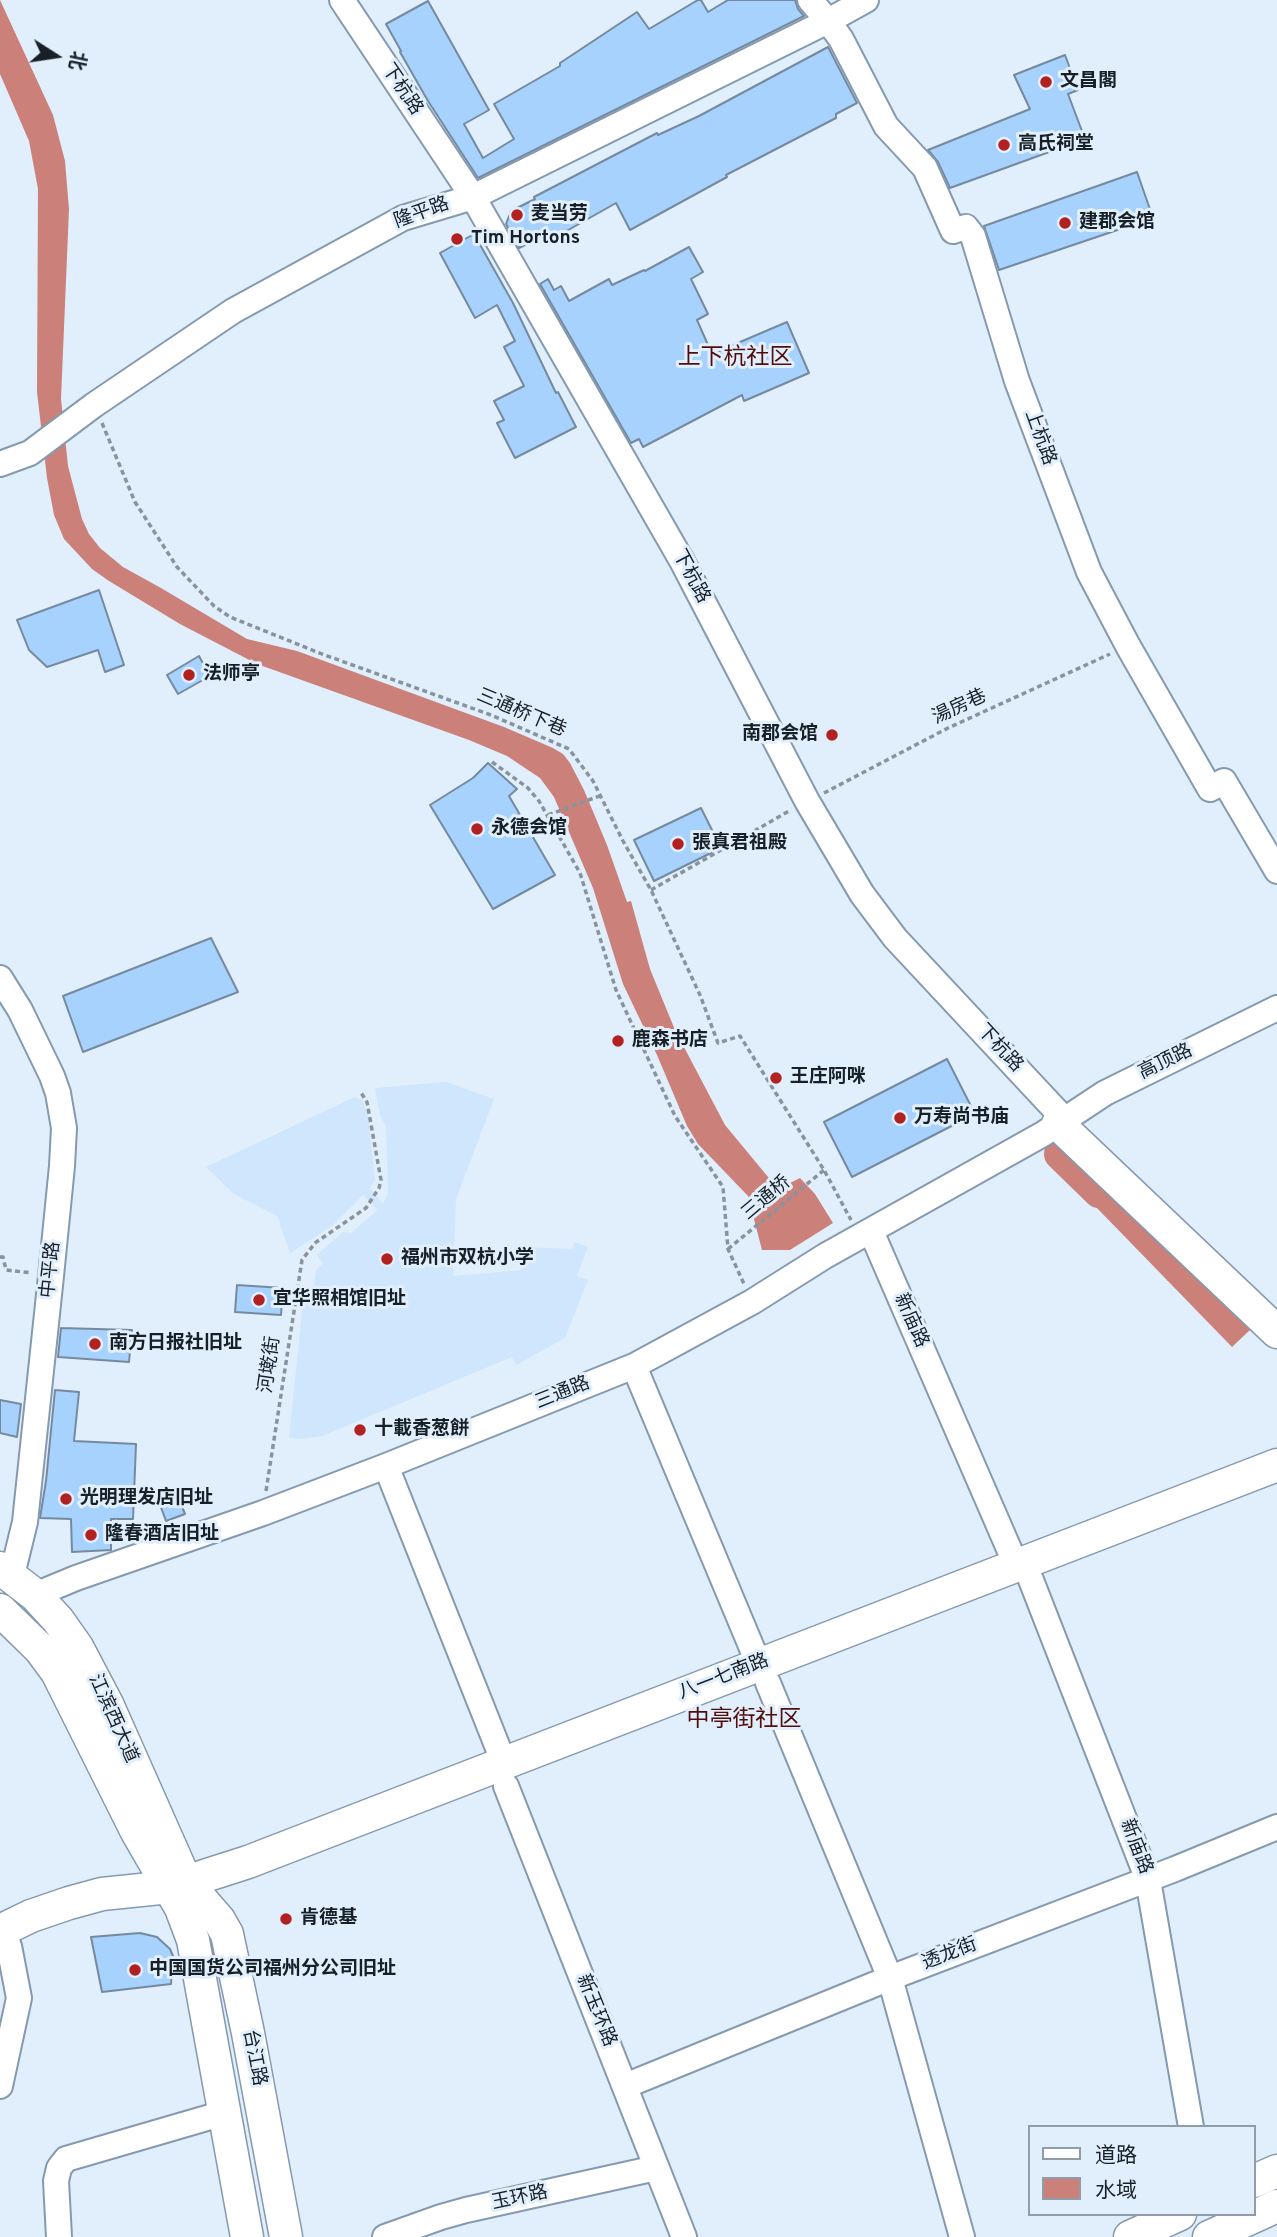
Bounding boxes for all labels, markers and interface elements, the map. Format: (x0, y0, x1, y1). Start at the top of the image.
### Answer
north arrow (21, 21, 91, 91)
text: 北 (63, 49, 90, 72)
street label: 下杭路 (376, 60, 426, 120)
place label: 文昌閣 (1060, 71, 1117, 93)
marker: 文昌閣 (1038, 74, 1054, 90)
place label: 高氏祠堂 (1018, 134, 1094, 156)
marker: 高氏祠堂 (996, 137, 1012, 153)
street label: 隆平路 (391, 194, 453, 234)
place label: 麦当劳 (531, 204, 588, 226)
marker: 麦当劳 (509, 207, 525, 223)
place label: 建郡会馆 (1079, 212, 1155, 234)
marker: 建郡会馆 (1057, 215, 1073, 231)
place label: Tim Hortons (471, 228, 580, 250)
marker: Tim Hortons (449, 231, 465, 247)
district label: 上下杭社区 (678, 345, 792, 373)
street label: 上杭路 (1019, 407, 1059, 469)
street label: 下杭路 (667, 546, 713, 608)
place label: 法师亭 (203, 664, 260, 686)
marker: 法师亭 (181, 667, 197, 683)
street label: 三通桥下巷 (473, 685, 569, 743)
street label: 湯房巷 (929, 686, 991, 730)
place label: 南郡会馆 (742, 724, 818, 746)
marker: 南郡会馆 (824, 727, 840, 743)
place label: 永德会馆 (491, 818, 567, 840)
marker: 永德会馆 (469, 821, 485, 837)
place label: 張真君祖殿 (692, 833, 787, 855)
marker: 張真君祖殿 (670, 836, 686, 852)
street label: 下杭路 (971, 1020, 1027, 1078)
place label: 鹿森书店 (632, 1030, 708, 1052)
marker: 鹿森书店 (610, 1033, 626, 1049)
street label: 高顶路 (1135, 1040, 1197, 1086)
place label: 王庄阿咪 (790, 1067, 866, 1089)
marker: 王庄阿咪 (768, 1070, 784, 1086)
place label: 万寿尚书庙 (914, 1107, 1009, 1129)
marker: 万寿尚书庙 (892, 1110, 908, 1126)
street label: 三通桥 (738, 1172, 796, 1226)
street label: 中平路 (38, 1240, 66, 1300)
place label: 福州市双杭小学 (401, 1248, 534, 1270)
marker: 福州市双杭小学 (379, 1251, 395, 1267)
place label: 宜华照相馆旧址 (273, 1289, 406, 1311)
street label: 新庙路 (888, 1290, 932, 1352)
marker: 宜华照相馆旧址 (251, 1292, 267, 1308)
place label: 南方日报社旧址 (109, 1333, 242, 1355)
street label: 河墘街 (256, 1335, 286, 1395)
marker: 南方日报社旧址 (87, 1336, 103, 1352)
street label: 三通路 (532, 1373, 594, 1415)
place label: 十載香葱餅 (374, 1419, 469, 1441)
marker: 十載香葱餅 (352, 1422, 368, 1438)
place label: 光明理发店旧址 (80, 1488, 213, 1510)
marker: 光明理发店旧址 (58, 1491, 74, 1507)
place label: 隆春酒店旧址 (105, 1524, 219, 1546)
marker: 隆春酒店旧址 (83, 1527, 99, 1543)
street label: 八一七南路 (676, 1650, 772, 1706)
street label: 江滨西大道 (82, 1671, 142, 1767)
district label: 中亭街社区 (687, 1707, 801, 1735)
street label: 新庙路 (1114, 1816, 1156, 1878)
place label: 肯德基 (300, 1908, 357, 1930)
marker: 肯德基 (278, 1911, 294, 1927)
street label: 透龙街 (919, 1934, 981, 1976)
place label: 中国国货公司福州分公司旧址 (149, 1959, 396, 1981)
marker: 中国国货公司福州分公司旧址 (127, 1962, 143, 1978)
street label: 新玉环路 (570, 1971, 620, 2051)
street label: 台江路 (236, 2028, 270, 2088)
legend (1028, 2125, 1256, 2216)
text: 道路 (1095, 2143, 1137, 2170)
text: 水域 (1095, 2178, 1137, 2205)
street label: 玉环路 (490, 2182, 550, 2216)

